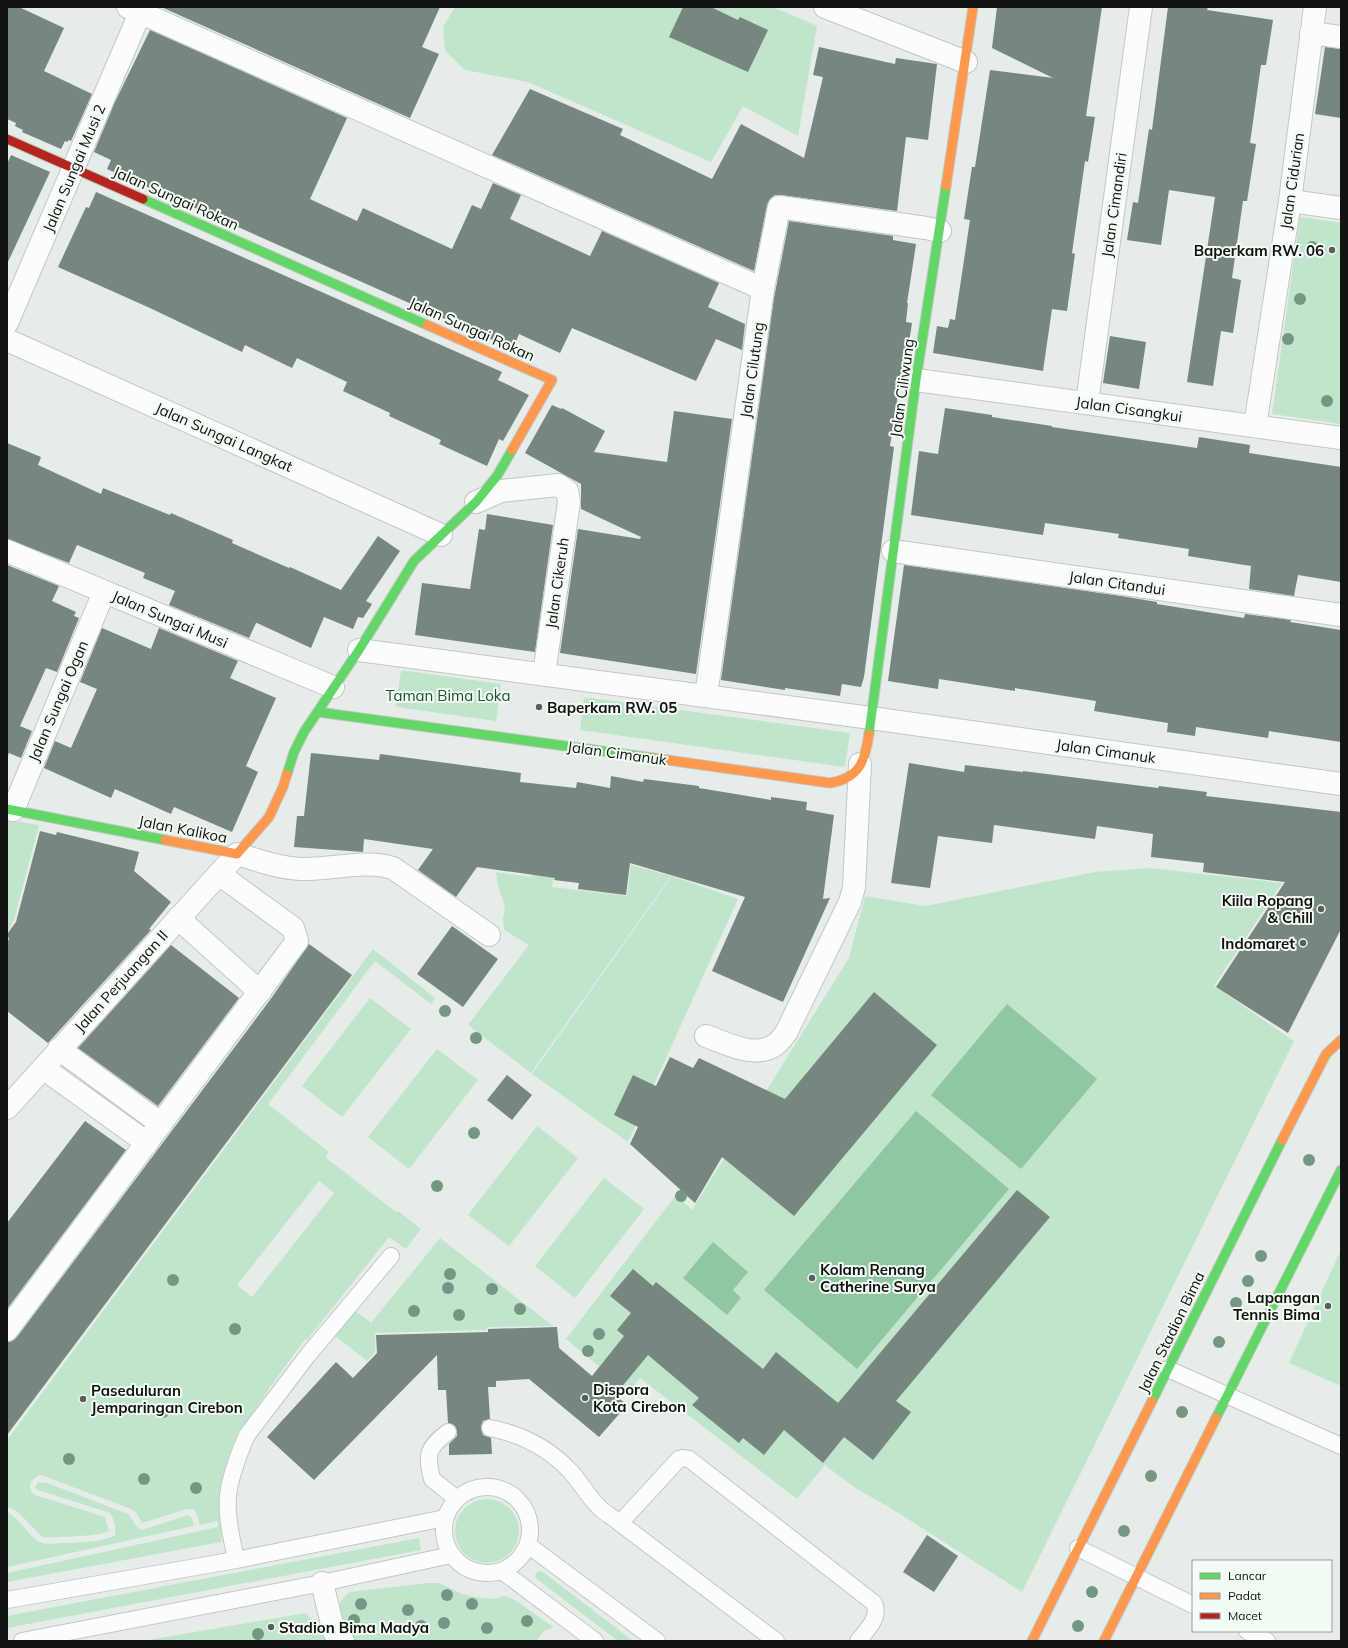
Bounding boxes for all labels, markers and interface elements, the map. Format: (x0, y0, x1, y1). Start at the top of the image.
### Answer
street label: Jalan Sungai Musi 2 (38, 101, 110, 235)
street label: Jalan Cidurian (1276, 131, 1308, 231)
street label: Jalan Cimandiri (1097, 151, 1131, 259)
street label: Jalan Sungai Rokan (110, 162, 242, 234)
place label: Baperkam RW. 06 (1194, 241, 1324, 260)
marker: Baperkam RW. 06 (1327, 245, 1337, 255)
street label: Jalan Sungai Rokan (406, 293, 538, 365)
street label: Jalan Cilutung (736, 321, 768, 419)
street label: Jalan Ciliwung (886, 337, 918, 439)
street label: Jalan Cisangkui (1075, 392, 1183, 426)
street label: Jalan Sungai Langkat (152, 398, 296, 476)
street label: Jalan Cikeruh (541, 536, 573, 630)
street label: Jalan Citandui (1067, 567, 1167, 599)
street label: Jalan Sungai Musi (109, 586, 231, 652)
street label: Jalan Sungai Ogan (24, 637, 92, 765)
park label: Taman Bima Loka (386, 686, 510, 705)
place label: Baperkam RW. 05 (547, 698, 677, 717)
marker: Baperkam RW. 05 (534, 702, 544, 712)
street label: Jalan Cimanuk (1055, 735, 1157, 767)
street label: Jalan Cimanuk (566, 737, 668, 769)
street label: Jalan Kalikoa (137, 811, 229, 847)
place label: Kiila Ropang & Chill (1222, 891, 1313, 927)
marker: Kiila Ropang & Chill (1316, 904, 1326, 914)
street label: Jalan Perjuangan II (70, 926, 172, 1036)
place label: Indomaret (1221, 934, 1295, 953)
marker: Indomaret (1298, 938, 1308, 948)
place label: Kolam Renang Catherine Surya (820, 1260, 936, 1296)
street label: Jalan Stadion Bima (1133, 1268, 1209, 1396)
marker: Kolam Renang Catherine Surya (807, 1273, 817, 1283)
place label: Lapangan Tennis Bima (1233, 1288, 1320, 1324)
marker: Lapangan Tennis Bima (1323, 1301, 1333, 1311)
place label: Dispora Kota Cirebon (593, 1380, 686, 1416)
place label: Paseduluran Jemparingan Cirebon (91, 1381, 243, 1417)
marker: Dispora Kota Cirebon (580, 1393, 590, 1403)
marker: Paseduluran Jemparingan Cirebon (78, 1394, 88, 1404)
legend (1192, 1560, 1332, 1632)
text: Lancar (1228, 1568, 1267, 1583)
text: Padat (1228, 1588, 1261, 1603)
text: Macet (1228, 1608, 1262, 1623)
place label: Stadion Bima Madya (279, 1618, 429, 1637)
marker: Stadion Bima Madya (266, 1622, 276, 1632)

